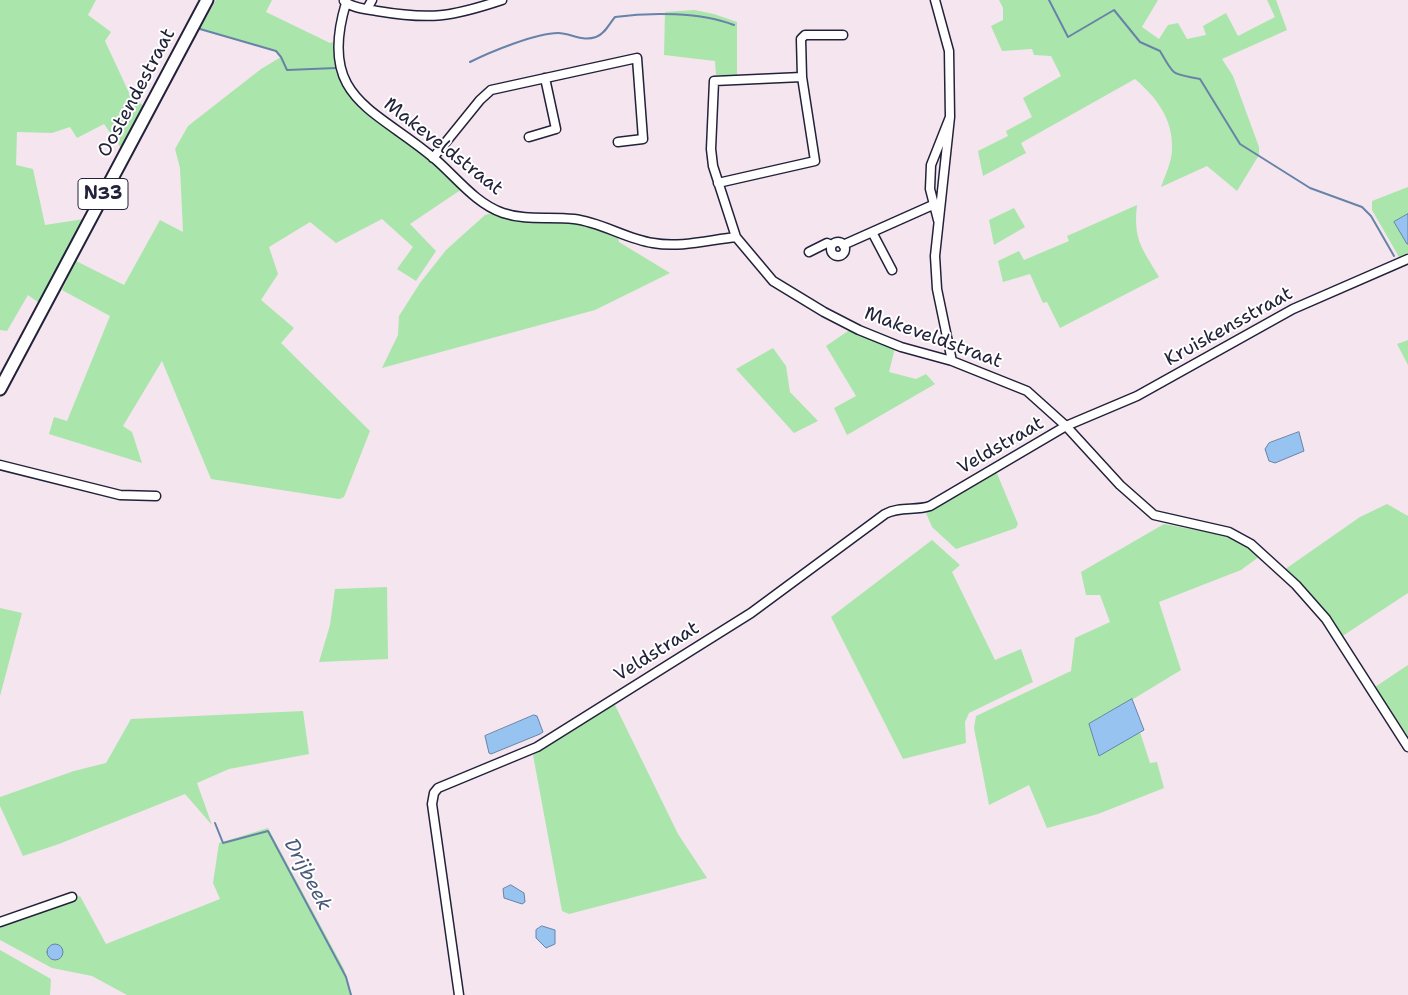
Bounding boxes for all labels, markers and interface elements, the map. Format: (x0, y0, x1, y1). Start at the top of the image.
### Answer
street label: Oostendestraat (93, 25, 181, 161)
street label: Makeveldstraat (379, 93, 507, 201)
road number: N33 (78, 178, 128, 210)
street label: Kruiskensstraat (1161, 282, 1297, 372)
street label: Makeveldstraat (861, 302, 1005, 374)
street label: Veldstraat (954, 412, 1048, 480)
street label: Veldstraat (610, 617, 704, 687)
water label: Drijbeek (278, 835, 336, 915)

